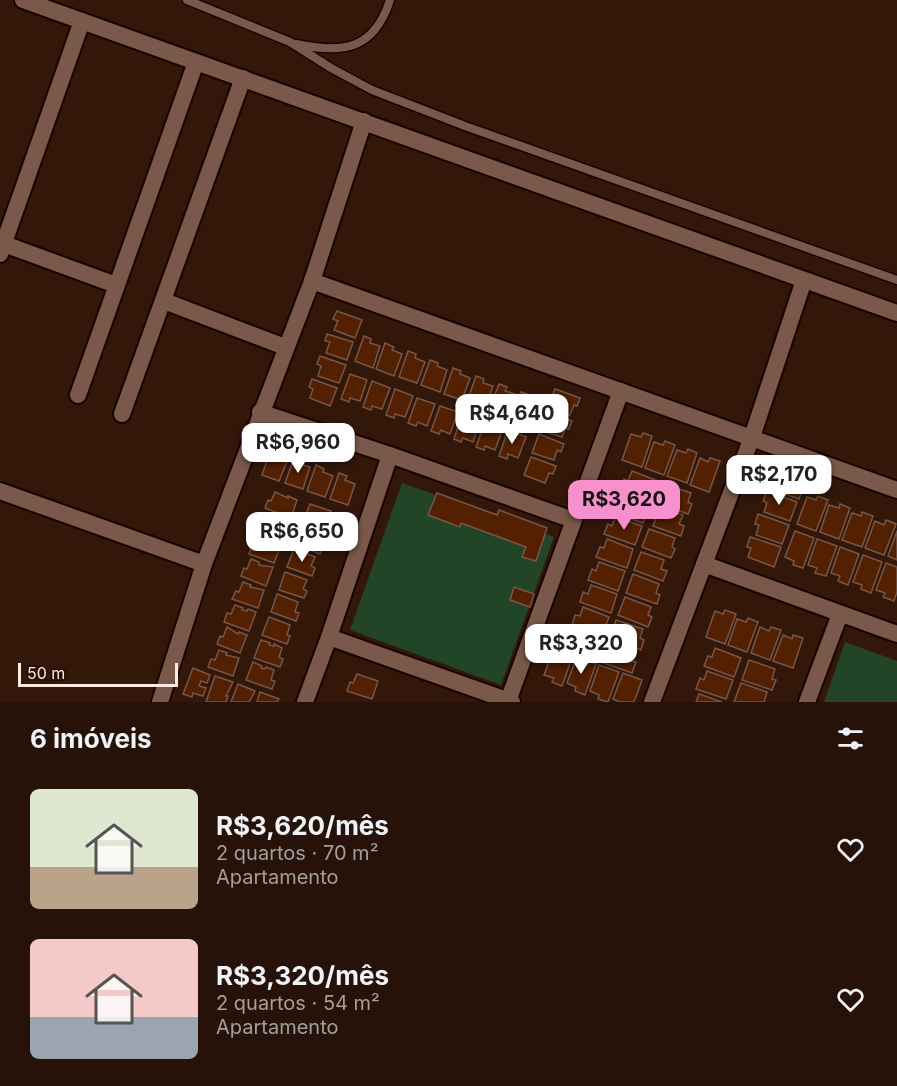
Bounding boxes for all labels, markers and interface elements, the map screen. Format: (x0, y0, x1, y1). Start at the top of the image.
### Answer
pin: R$4,640 (457, 394, 567, 445)
text: R$4,640 (469, 401, 555, 425)
pin: R$6,960 (243, 423, 353, 474)
text: R$6,960 (256, 430, 340, 454)
pin: R$2,170 (724, 455, 834, 506)
text: R$2,170 (740, 462, 818, 486)
pin: R$3,620 (569, 480, 679, 531)
text: R$3,620 (582, 487, 666, 511)
pin: R$6,650 (247, 512, 357, 563)
text: R$6,650 (260, 519, 344, 543)
pin: R$3,320 (526, 624, 636, 675)
text: R$3,320 (539, 631, 623, 655)
scale bar (18, 660, 178, 688)
text: 50 m (27, 663, 65, 683)
icon: filters (834, 722, 867, 755)
text: 6 imóveis (30, 723, 152, 754)
text: R$3,620/mês (216, 810, 389, 841)
icon: home (78, 813, 150, 885)
icon: heart (834, 833, 867, 866)
text: 2 quartos · 70 m² (216, 841, 378, 865)
text: Apartamento (216, 865, 339, 889)
text: R$3,320/mês (216, 960, 389, 991)
icon: home (78, 963, 150, 1035)
icon: heart (834, 983, 867, 1016)
text: 2 quartos · 54 m² (216, 991, 380, 1015)
text: Apartamento (216, 1015, 339, 1039)

